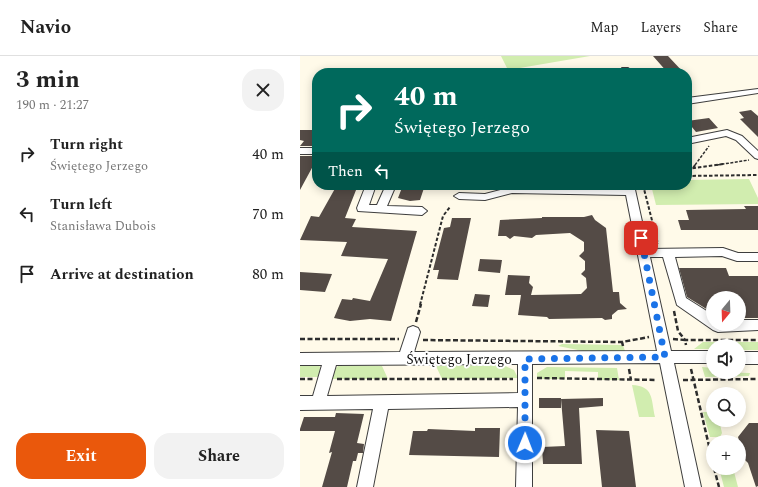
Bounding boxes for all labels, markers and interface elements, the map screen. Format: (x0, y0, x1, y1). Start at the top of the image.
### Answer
text: Navio (20, 13, 71, 42)
text: Map (590, 17, 619, 38)
text: Layers (641, 17, 681, 38)
text: Share (703, 17, 738, 38)
text: 3 min (16, 62, 80, 98)
button: close (242, 69, 284, 111)
text: 40 m (394, 75, 458, 118)
icon: right (328, 84, 380, 136)
text: 190 m · 21:27 (16, 95, 89, 115)
text: Świętego Jerzego (394, 114, 530, 141)
text: Turn right (50, 133, 123, 156)
icon: right (16, 143, 38, 165)
text: 40 m (252, 143, 284, 166)
text: Świętego Jerzego (50, 156, 148, 176)
text: Then (328, 160, 363, 183)
icon: left (371, 160, 393, 182)
text: Turn left (50, 193, 112, 216)
icon: left (16, 203, 38, 225)
text: 70 m (252, 203, 284, 226)
text: Stanisława Dubois (50, 216, 156, 236)
pin (624, 221, 658, 255)
icon: arrive (630, 227, 652, 249)
icon: arrive (16, 263, 38, 285)
text: Arrive at destination (50, 263, 194, 286)
text: 80 m (252, 263, 284, 286)
north arrow (706, 291, 746, 331)
map controls (706, 291, 746, 475)
button: sound (706, 339, 746, 379)
street label: Świętego Jerzego (406, 349, 512, 370)
button: search (706, 387, 746, 427)
position arrow (504, 422, 546, 464)
button: Exit (16, 433, 146, 479)
button: Share (154, 433, 284, 479)
button: + (706, 435, 746, 475)

